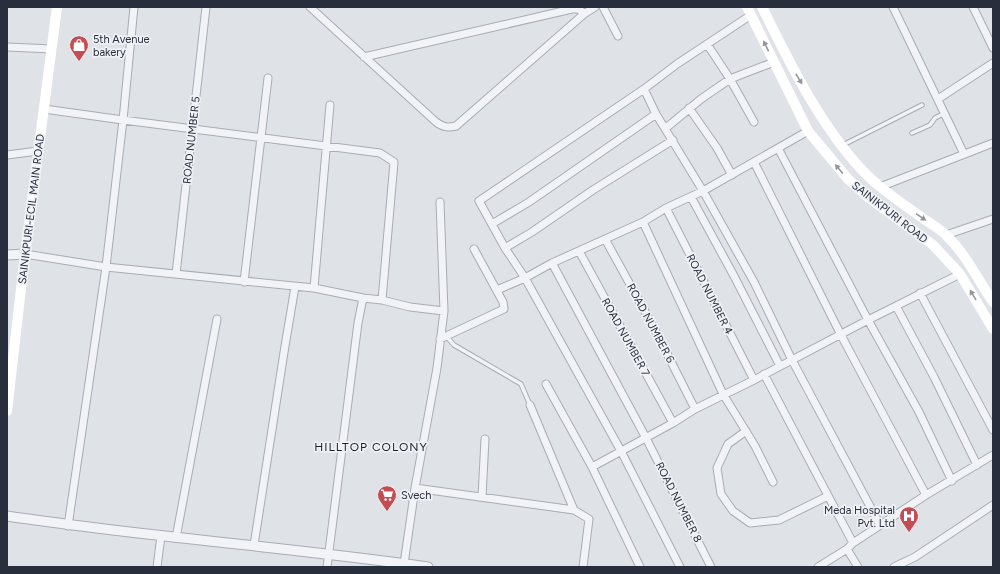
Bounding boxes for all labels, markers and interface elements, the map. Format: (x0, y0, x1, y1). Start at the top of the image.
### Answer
place label: 5th Avenue bakery (93, 33, 150, 59)
shop icon: 5th Avenue bakery (68, 34, 90, 62)
one-way arrow (763, 40, 769, 51)
one-way arrow (796, 73, 803, 85)
street label: ROAD NUMBER 5 (180, 96, 203, 184)
street label: SAINIKPURI-ECIL MAIN ROAD (16, 133, 47, 285)
one-way arrow (835, 163, 843, 174)
street label: SAINIKPURI ROAD (849, 179, 930, 246)
one-way arrow (915, 213, 926, 221)
street label: ROAD NUMBER 4 (684, 252, 735, 337)
street label: ROAD NUMBER 6 (624, 281, 677, 365)
one-way arrow (969, 289, 976, 301)
street label: ROAD NUMBER 7 (599, 296, 653, 379)
district label: HILLTOP COLONY (314, 440, 428, 454)
street label: ROAD NUMBER 8 (653, 460, 705, 545)
supermarket icon: Svech (376, 484, 398, 512)
place label: Svech (401, 489, 431, 502)
place label: Meda Hospital Pvt. Ltd (824, 504, 895, 530)
hospital icon: Meda Hospital Pvt. Ltd (898, 505, 920, 533)

